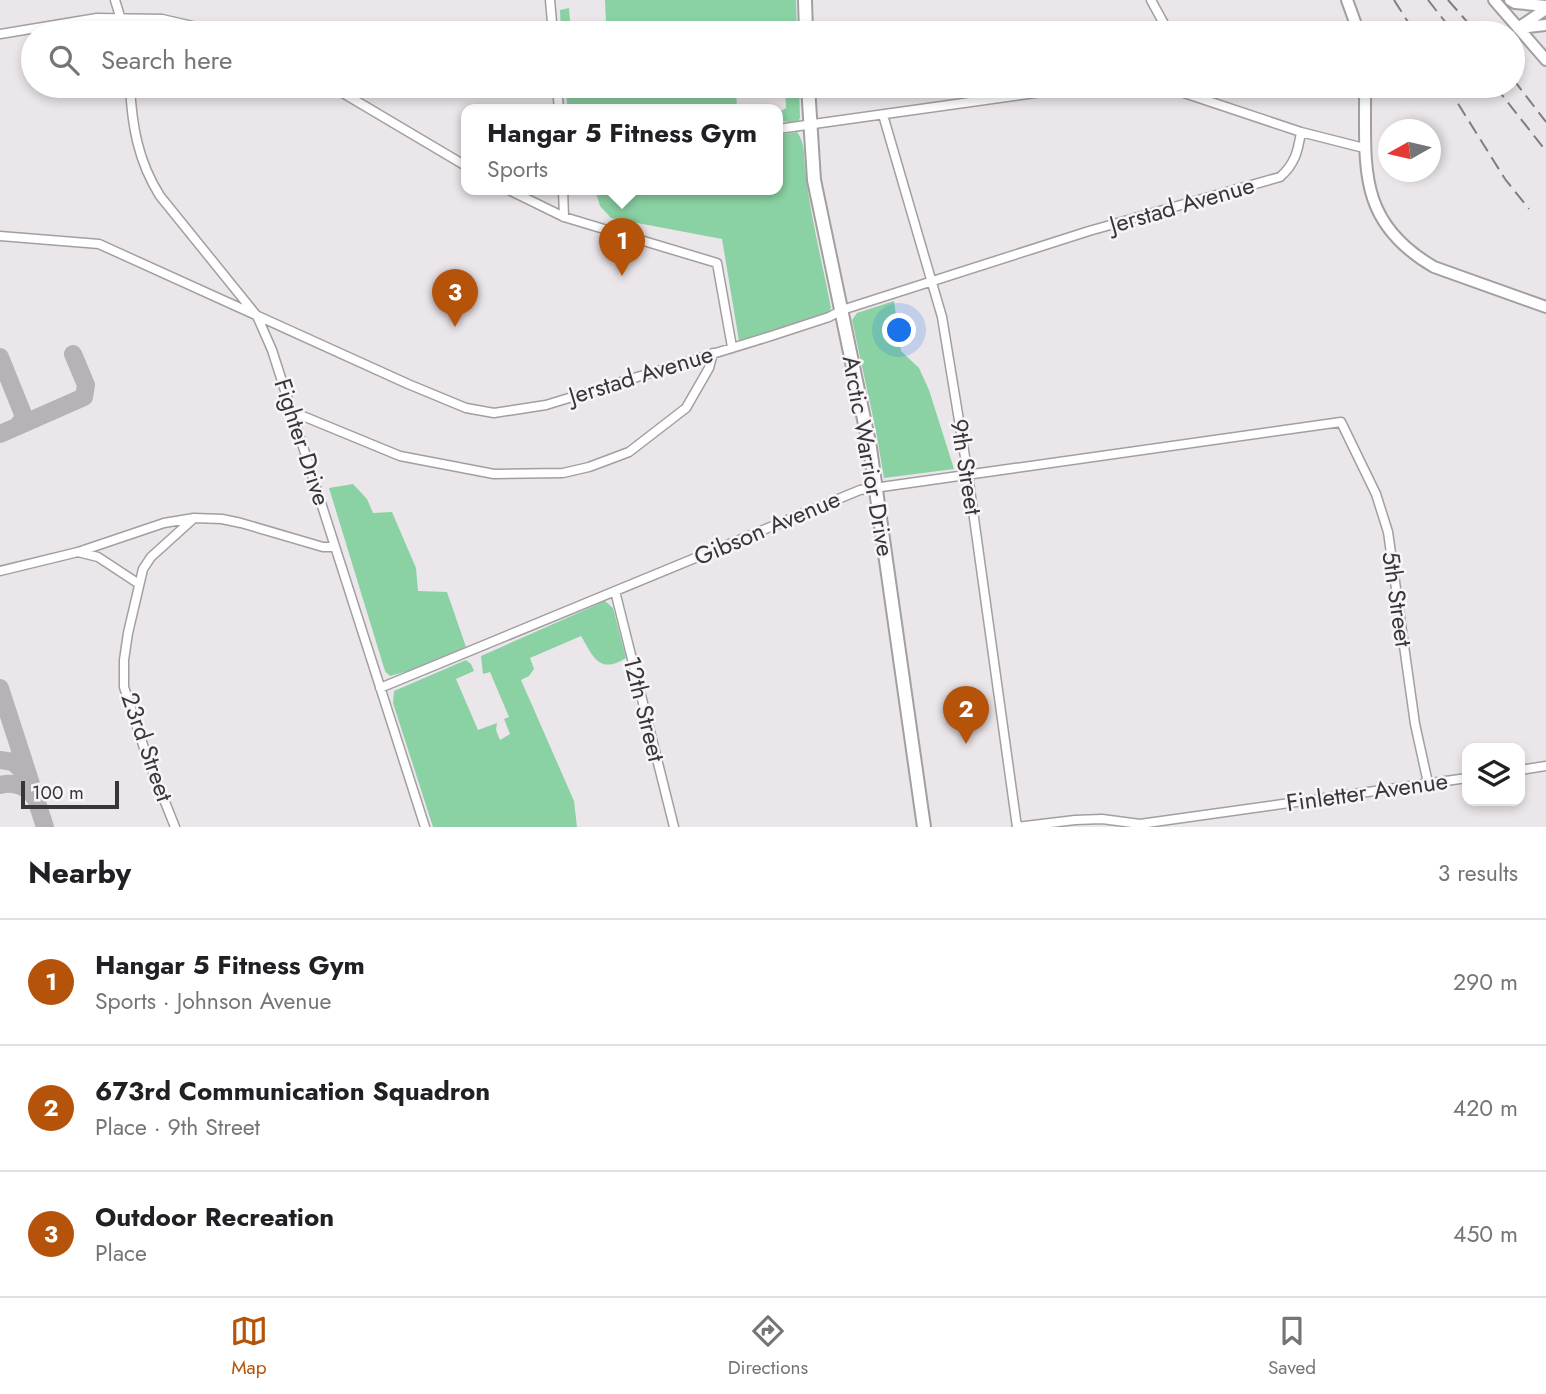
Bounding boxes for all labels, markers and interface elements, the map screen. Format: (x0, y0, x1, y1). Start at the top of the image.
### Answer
search box (21, 21, 1525, 98)
icon: search (45, 41, 83, 79)
text: Search here (101, 41, 233, 79)
popup (461, 104, 783, 195)
text: Hangar 5 Fitness Gym (487, 114, 757, 152)
north arrow (1378, 119, 1441, 182)
text: Sports (487, 152, 548, 186)
street label: Jerstad Avenue (1103, 167, 1258, 243)
pin: 1 (599, 218, 645, 276)
pin: 3 (432, 269, 478, 327)
your location (882, 313, 916, 347)
street label: Jerstad Avenue (562, 336, 717, 414)
street label: Arctic Warrior Drive (834, 353, 903, 559)
street label: Fighter Drive (266, 374, 339, 510)
street label: 9th Street (942, 416, 991, 518)
street label: Gibson Avenue (688, 481, 845, 574)
street label: 5th Street (1373, 549, 1422, 649)
street label: 12th Street (615, 653, 674, 765)
pin: 2 (943, 686, 989, 744)
street label: 23rd Street (113, 688, 183, 806)
map controls (1462, 743, 1525, 806)
button: layers (1462, 743, 1525, 806)
street label: Finletter Avenue (1284, 763, 1450, 820)
scale bar (21, 778, 119, 810)
text: 100 m (32, 779, 84, 806)
text: Nearby (28, 851, 131, 894)
text: 3 results (1438, 856, 1518, 890)
text: Hangar 5 Fitness Gym (95, 946, 365, 984)
text: 1 (45, 965, 57, 999)
text: 290 m (1453, 965, 1518, 999)
text: Sports · Johnson Avenue (95, 984, 331, 1018)
text: 673rd Communication Squadron (95, 1072, 490, 1110)
text: 2 (43, 1091, 59, 1125)
text: 420 m (1453, 1091, 1518, 1125)
text: Place · 9th Street (95, 1110, 260, 1144)
text: Outdoor Recreation (95, 1198, 334, 1236)
text: 3 (44, 1217, 58, 1251)
text: 450 m (1453, 1217, 1518, 1251)
text: Place (95, 1236, 147, 1270)
tab: Map (230, 1312, 268, 1381)
tab: Directions (728, 1312, 808, 1381)
tab: Saved (1268, 1312, 1316, 1381)

